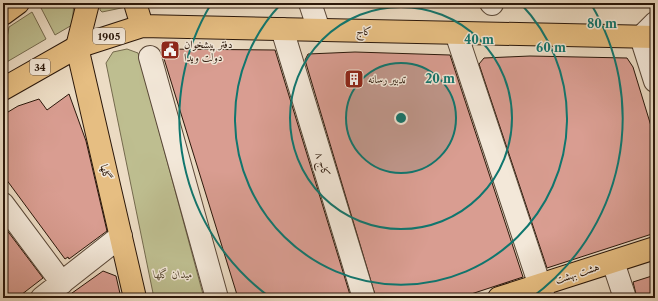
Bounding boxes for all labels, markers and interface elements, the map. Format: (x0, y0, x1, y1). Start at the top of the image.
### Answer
text: 80 m (587, 16, 617, 31)
street label: کاج (356, 24, 372, 42)
road number: 1905 (93, 28, 125, 44)
text: 40 m (464, 32, 494, 47)
place label: دفتر پیشخوان دولت ویدا (184, 37, 233, 64)
public building icon: دفتر پیشخوان دولت ویدا (159, 39, 181, 61)
text: 60 m (536, 40, 566, 55)
road number: 34 (30, 59, 50, 75)
building icon: تدبیر رسانه (343, 68, 365, 90)
text: 20 m (425, 71, 455, 86)
place label: تدبیر رسانه (368, 72, 407, 86)
centre of rings (394, 111, 408, 125)
street label: کاج ۸ (309, 150, 333, 179)
street label: گلها (97, 163, 115, 181)
street label: هشت بهشت (553, 259, 601, 288)
park label: میدان گلها (152, 267, 193, 281)

